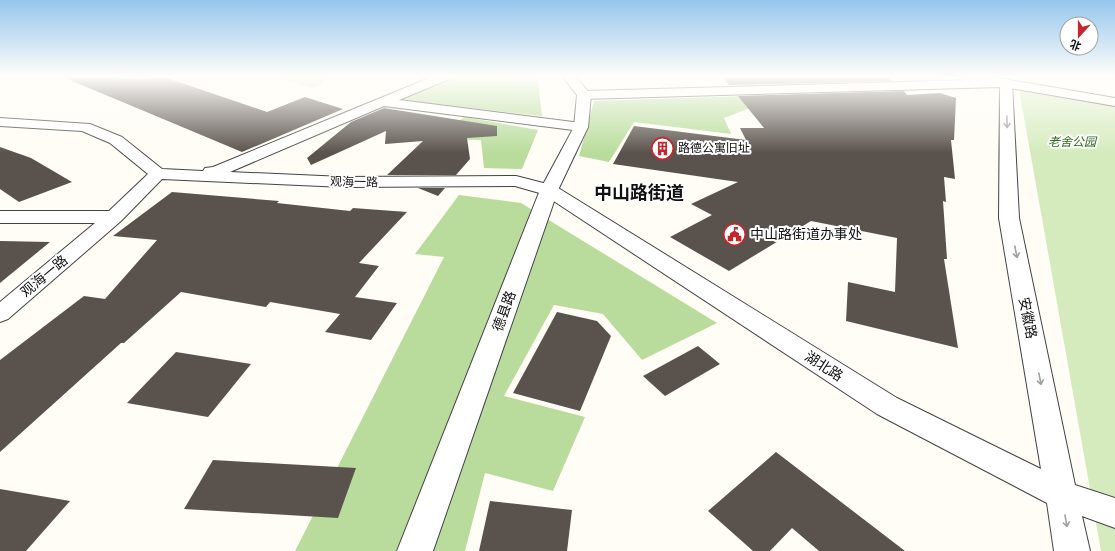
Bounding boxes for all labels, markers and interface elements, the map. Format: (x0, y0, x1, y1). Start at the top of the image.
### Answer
north arrow (1059, 16, 1099, 56)
text: 北 (1068, 36, 1083, 54)
one-way arrow (1003, 115, 1011, 128)
park label: 老舍公园 (1048, 134, 1098, 150)
building icon: 路德公寓旧址 (650, 135, 676, 161)
place label: 路德公寓旧址 (678, 140, 750, 156)
street label: 观海一路 (330, 174, 378, 190)
district label: 中山路街道 (594, 180, 684, 205)
public building icon: 中山路街道办事处 (721, 221, 747, 247)
place label: 中山路街道办事处 (750, 224, 862, 244)
one-way arrow (1012, 245, 1020, 258)
street label: 观海一路 (16, 250, 72, 302)
street label: 德县路 (487, 288, 521, 334)
street label: 安徽路 (1014, 295, 1042, 341)
street label: 湖北路 (801, 346, 847, 386)
one-way arrow (1036, 373, 1044, 386)
one-way arrow (1063, 514, 1071, 527)

